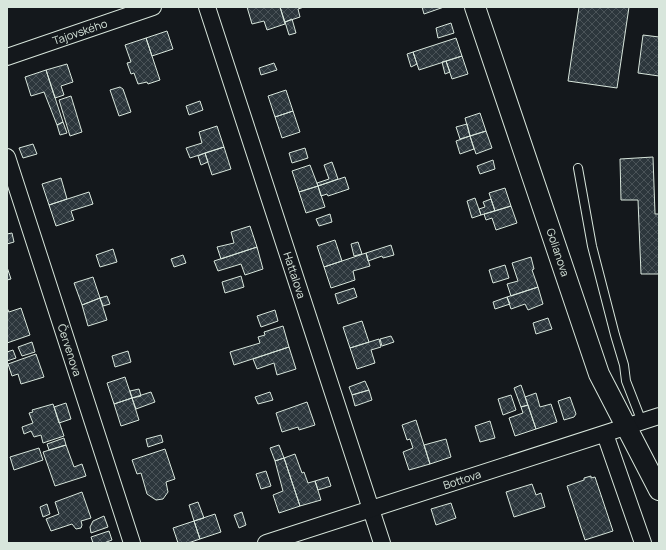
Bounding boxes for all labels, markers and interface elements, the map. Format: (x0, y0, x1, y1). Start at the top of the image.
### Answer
street label: Tajovského (50, 15, 109, 48)
street label: Golianova (543, 226, 573, 278)
street label: Hattalova (280, 250, 310, 300)
street label: Červenova (55, 322, 85, 378)
street label: Bottova (441, 466, 483, 492)

